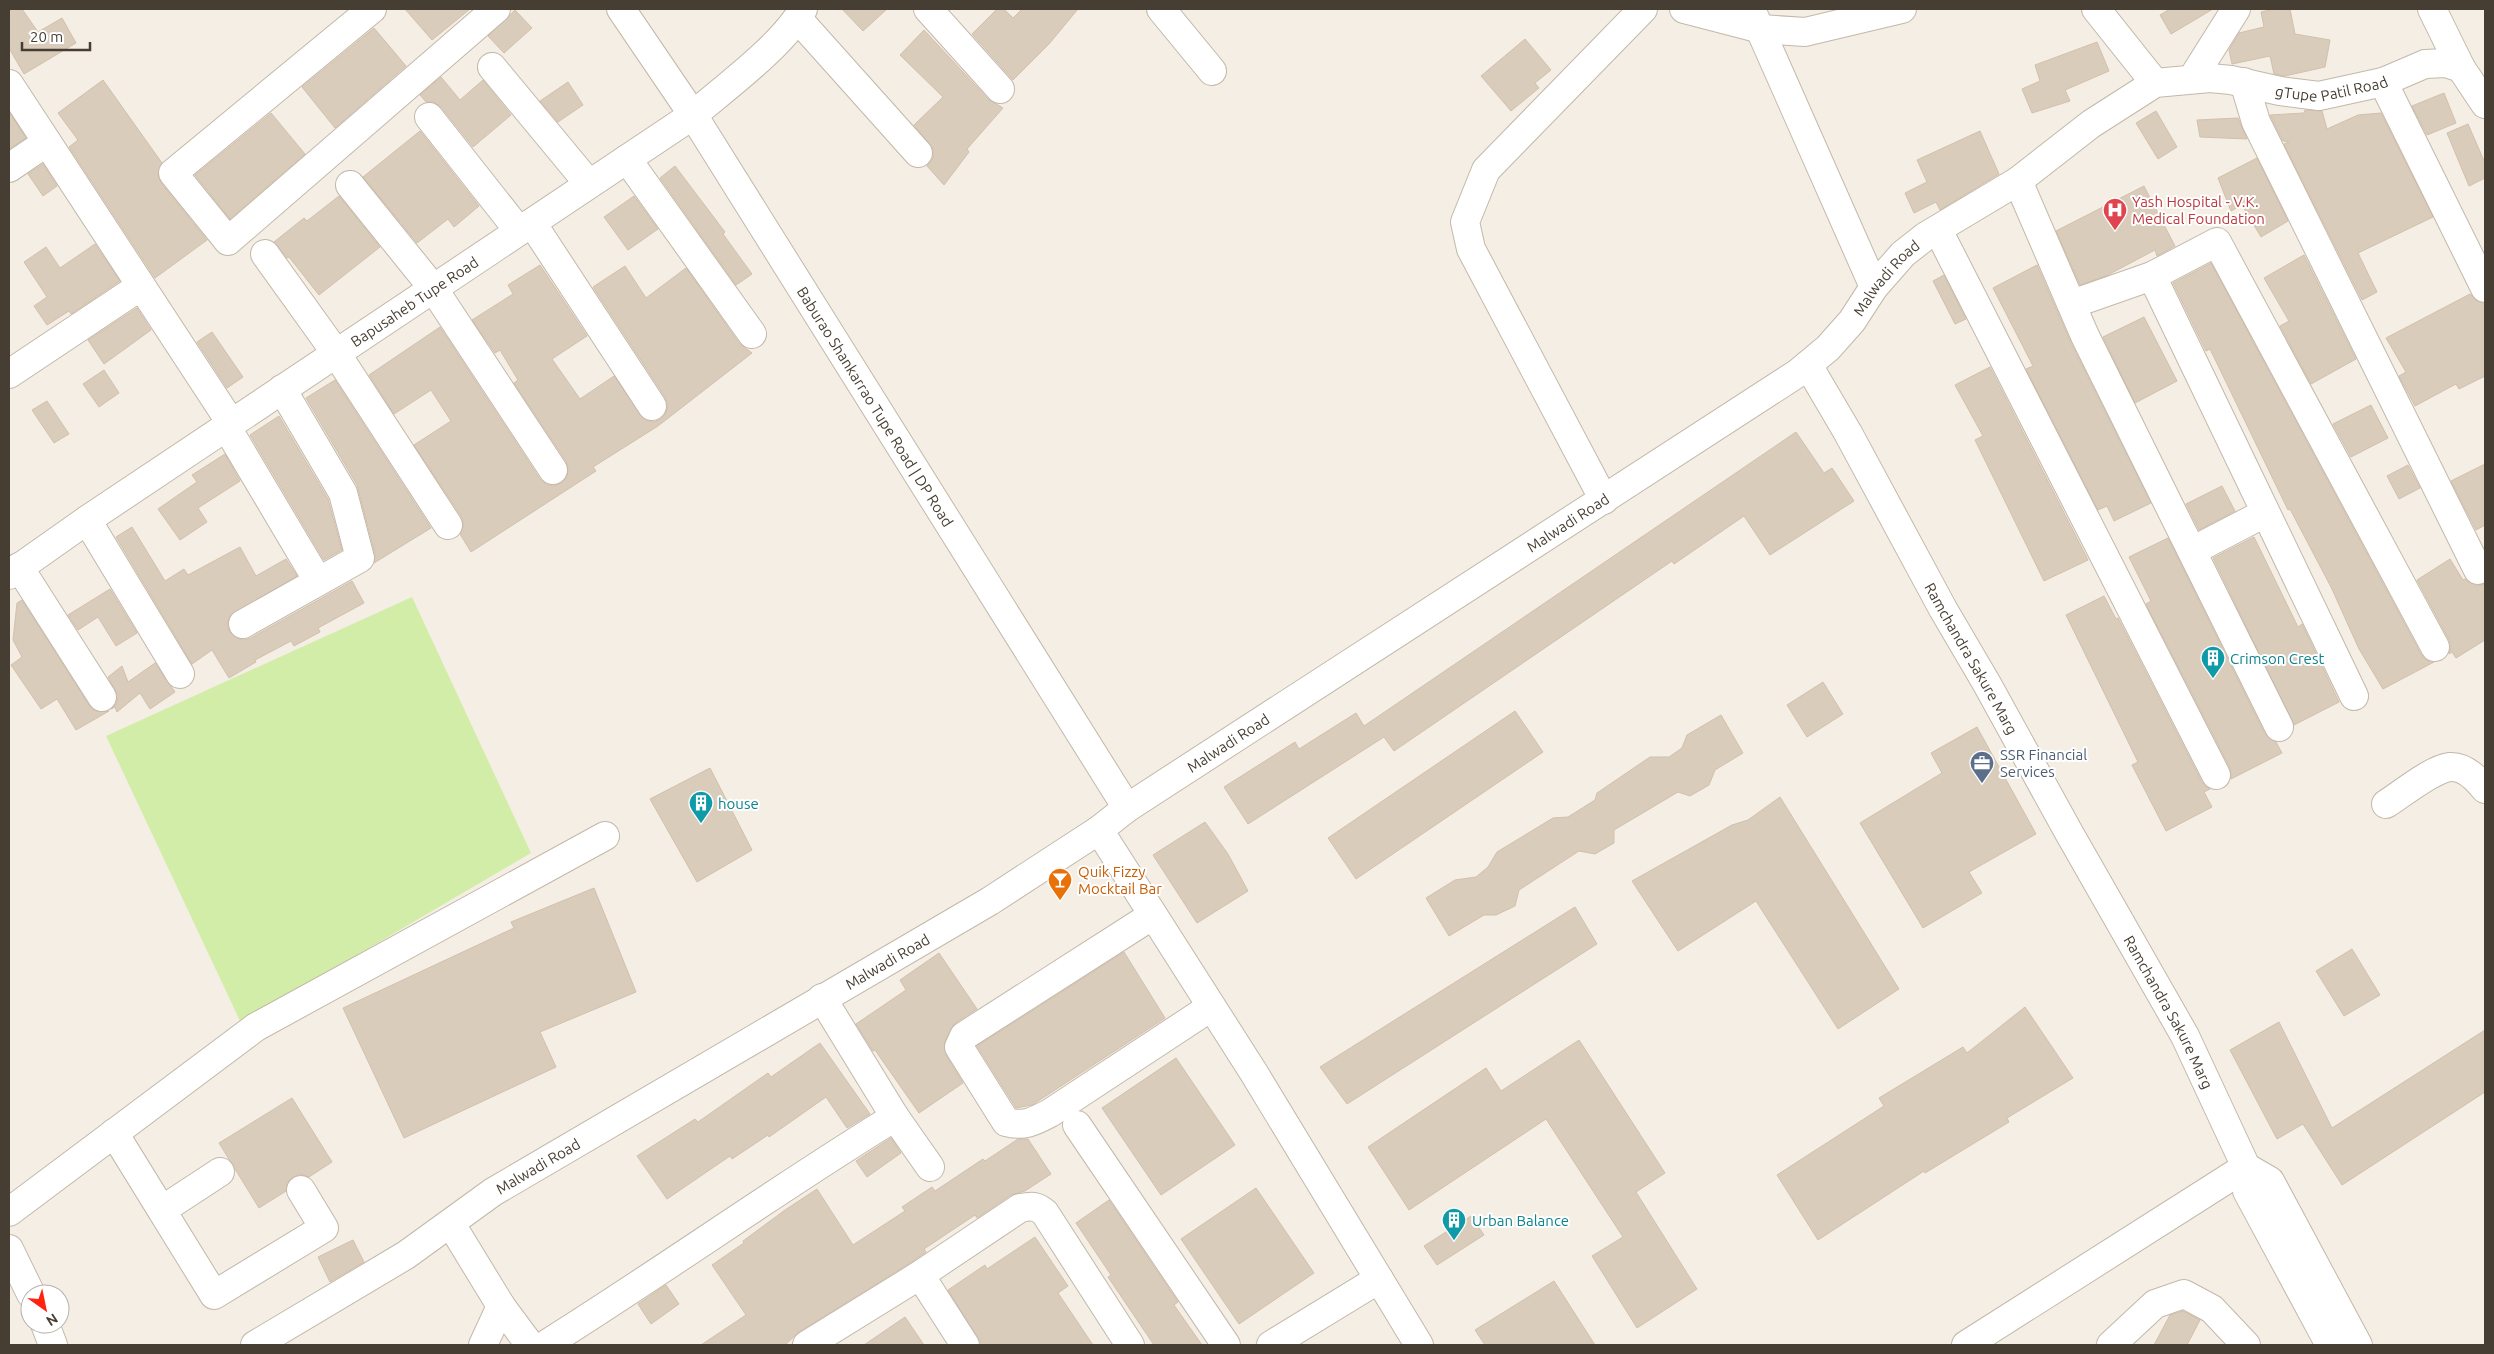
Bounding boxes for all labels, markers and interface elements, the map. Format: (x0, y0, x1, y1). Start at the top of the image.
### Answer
scale bar (22, 20, 90, 52)
text: 20 m (30, 28, 63, 45)
street label: gTupe Patil Road (2274, 72, 2390, 105)
place label: Yash Hospital - V.K. Medical Foundation (2132, 193, 2265, 227)
hospital icon: Yash Hospital - V.K. Medical Foundation (2102, 197, 2128, 231)
street label: Malwadi Road (1849, 236, 1923, 319)
street label: Bapusaheb Tupe Road (347, 253, 481, 350)
street label: Baburao Shankarrao Tupe Road | DP Road (794, 283, 957, 529)
street label: Malwadi Road (1523, 489, 1612, 555)
street label: Ramchandra Sakure Marg (1922, 580, 2021, 737)
building icon: Crimson Crest (2200, 645, 2226, 679)
place label: Crimson Crest (2230, 650, 2324, 667)
street label: Malwadi Road (1184, 710, 1272, 775)
place label: SSR Financial Services (2000, 746, 2087, 780)
office icon: SSR Financial Services (1969, 750, 1995, 784)
building icon: house (688, 790, 714, 824)
place label: house (718, 795, 759, 812)
place label: Quik Fizzy Mocktail Bar (1078, 863, 1162, 897)
bar icon: Quik Fizzy Mocktail Bar (1047, 867, 1073, 901)
street label: Malwadi Road (842, 930, 932, 992)
street label: Ramchandra Sakure Marg (2121, 932, 2217, 1091)
street label: Malwadi Road (493, 1135, 583, 1197)
building icon: Urban Balance (1441, 1207, 1467, 1241)
place label: Urban Balance (1472, 1212, 1569, 1229)
north arrow (20, 1284, 70, 1334)
text: N (43, 1310, 61, 1329)

